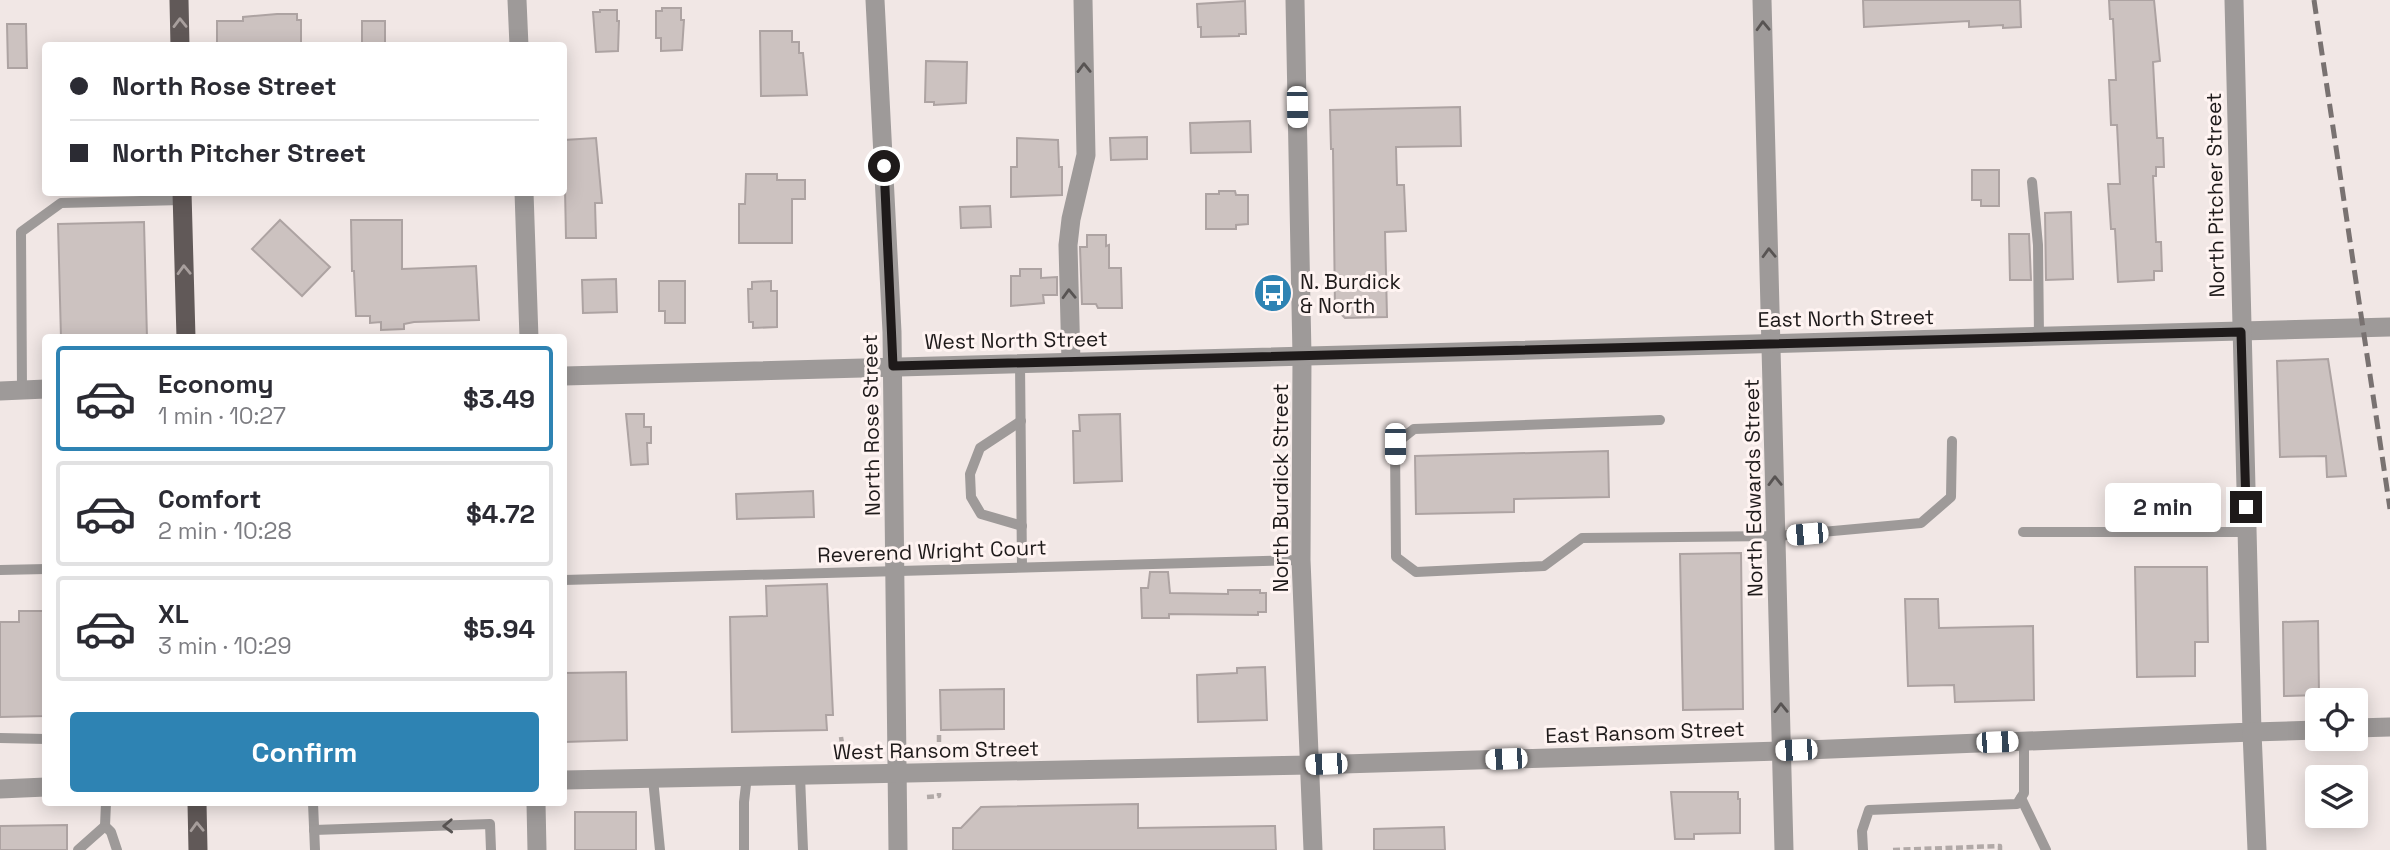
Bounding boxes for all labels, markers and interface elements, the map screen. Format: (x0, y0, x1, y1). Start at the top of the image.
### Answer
one-way arrow (172, 17, 187, 28)
one-way arrow (1755, 20, 1770, 31)
one-way arrow (1076, 62, 1091, 73)
text: North Rose Street (112, 69, 337, 103)
car (1287, 86, 1308, 128)
street label: North Pitcher Street (2200, 92, 2230, 298)
text: North Pitcher Street (112, 136, 366, 170)
route start (868, 150, 900, 182)
one-way arrow (1762, 248, 1777, 259)
one-way arrow (177, 264, 192, 275)
place label: N. Burdick & North (1300, 268, 1401, 319)
bus stop icon: N. Burdick & North (1252, 272, 1294, 314)
one-way arrow (1061, 288, 1077, 298)
street label: East North Street (1757, 303, 1935, 333)
street label: West North Street (924, 325, 1108, 355)
street label: North Rose Street (856, 334, 886, 516)
icon: car (74, 367, 137, 430)
text: Economy (158, 367, 274, 401)
street label: North Edwards Street (1738, 379, 1768, 597)
text: $3.49 (463, 382, 535, 416)
street label: North Burdick Street (1267, 383, 1294, 593)
text: 1 min · 10:27 (158, 401, 286, 431)
car (1385, 423, 1406, 465)
one-way arrow (1768, 475, 1783, 486)
icon: car (74, 482, 137, 545)
text: Comfort (158, 482, 261, 516)
callout: 2 min (2106, 482, 2222, 532)
route end (2230, 491, 2262, 523)
text: 2 min (2133, 492, 2193, 522)
text: $4.72 (466, 497, 535, 531)
text: 2 min · 10:28 (158, 516, 292, 546)
car (1786, 522, 1829, 546)
street label: Reverend Wright Court (817, 534, 1047, 568)
icon: car (74, 597, 137, 660)
text: XL (158, 597, 189, 631)
text: $5.94 (463, 612, 535, 646)
text: 3 min · 10:29 (158, 631, 292, 661)
map controls (2305, 688, 2368, 828)
button: locate (2305, 688, 2368, 751)
one-way arrow (1773, 703, 1788, 714)
button: Confirm (70, 712, 539, 792)
street label: East Ransom Street (1545, 715, 1745, 749)
car (1976, 731, 2019, 753)
street label: West Ransom Street (833, 735, 1039, 765)
car (1775, 739, 1818, 761)
car (1485, 748, 1528, 770)
car (1305, 753, 1348, 775)
button: layers (2305, 765, 2368, 828)
one-way arrow (442, 818, 453, 833)
one-way arrow (190, 821, 205, 832)

